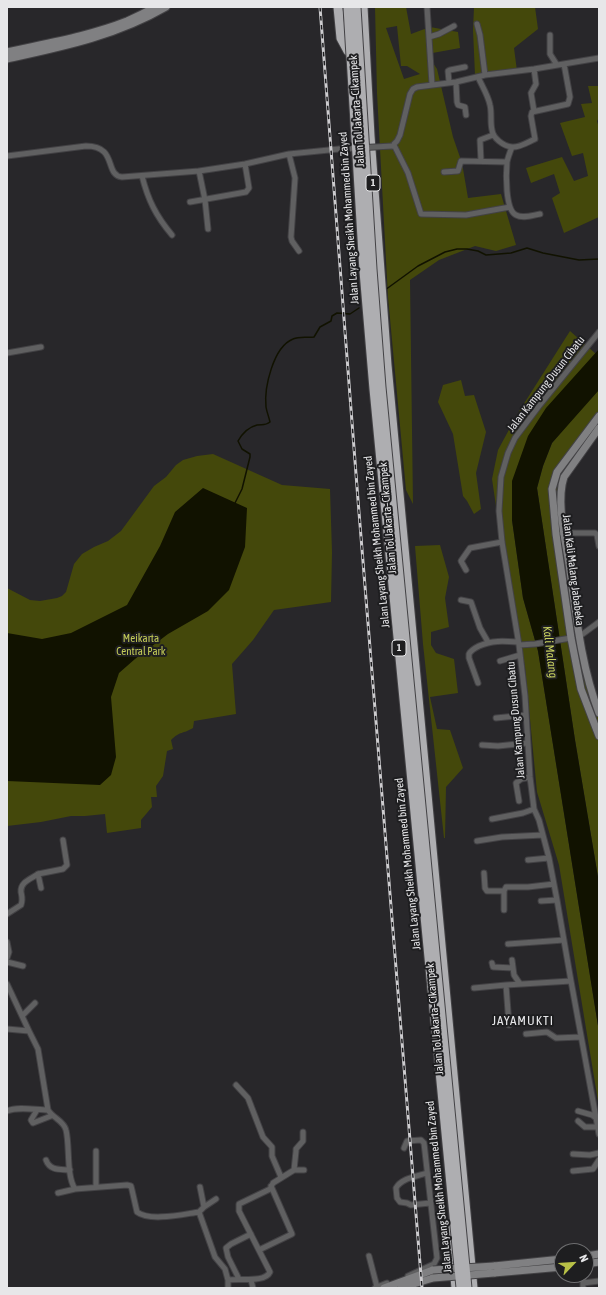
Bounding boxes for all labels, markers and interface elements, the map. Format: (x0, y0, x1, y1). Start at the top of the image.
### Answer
street label: Jalan Tol Jakarta–Cikampek (347, 55, 367, 167)
street label: Jalan Layang Sheikh Mohammed bin Zayed (336, 131, 362, 305)
road number: 1 (366, 175, 380, 191)
street label: Jalan Kampung Dusun Cibatu (505, 334, 587, 434)
street label: Jalan Layang Sheikh Mohammed bin Zayed (361, 455, 393, 629)
street label: Jalan Tol Jakarta–Cikampek (377, 462, 399, 574)
street label: Jalan Kali Malang Jababeka (560, 514, 586, 626)
water label: Kali Malang (540, 625, 560, 679)
park label: Meikarta Central Park (116, 632, 166, 658)
road number: 1 (392, 640, 406, 656)
street label: Jalan Kampung Dusun Cibatu (504, 661, 528, 779)
street label: Jalan Layang Sheikh Mohammed bin Zayed (392, 777, 424, 951)
street label: Jalan Tol Jakarta–Cikampek (424, 963, 446, 1075)
district label: JAYAMUKTI (492, 1013, 554, 1029)
street label: Jalan Layang Sheikh Mohammed bin Zayed (423, 1100, 455, 1274)
north arrow (554, 1243, 594, 1283)
text: N (577, 1253, 591, 1264)

